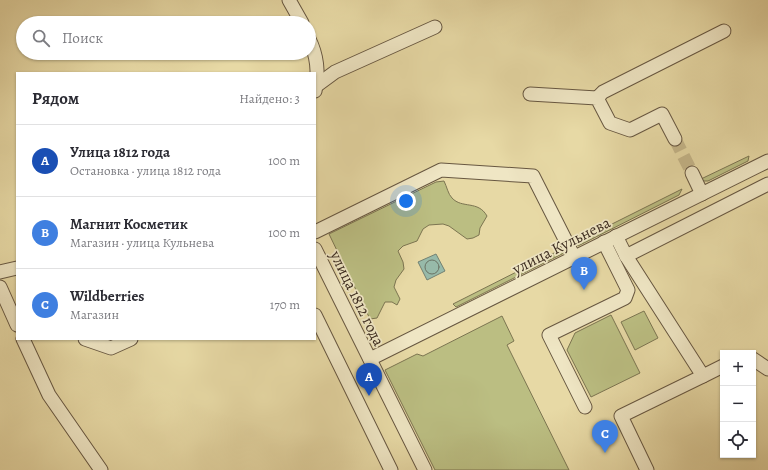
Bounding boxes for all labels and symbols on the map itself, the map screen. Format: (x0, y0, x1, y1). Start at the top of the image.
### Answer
your location (396, 191, 416, 211)
street label: улица Кульнева (508, 211, 615, 281)
street label: улица 1812 года (324, 246, 390, 350)
pin: B (571, 257, 597, 290)
pin: A (356, 363, 382, 396)
pin: C (592, 420, 618, 453)

